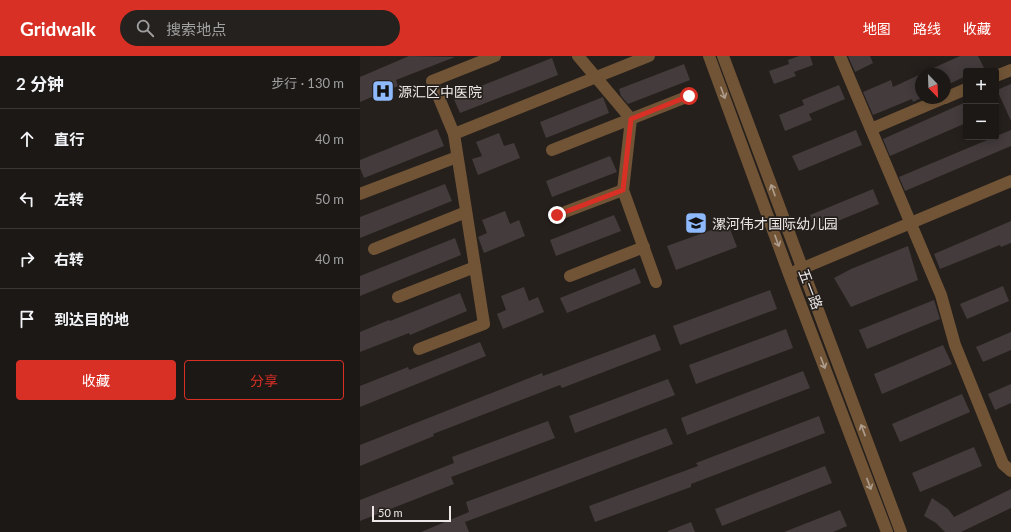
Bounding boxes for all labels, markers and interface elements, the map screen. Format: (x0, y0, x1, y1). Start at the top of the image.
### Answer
search box (120, 10, 400, 46)
text: Gridwalk (20, 17, 96, 40)
icon: search (134, 17, 156, 39)
text: 搜索地点 (166, 20, 226, 38)
text: 地图 (863, 20, 891, 37)
text: 路线 (913, 20, 941, 37)
text: 收藏 (963, 20, 991, 37)
north arrow (915, 68, 951, 104)
map controls (963, 68, 999, 140)
button: + (963, 68, 999, 104)
text: 2 分钟 (16, 73, 64, 94)
text: 步行 · 130 m (271, 75, 344, 91)
hospital icon: 源汇区中医院 (370, 78, 396, 104)
place label: 源汇区中医院 (398, 83, 482, 100)
one-way arrow (719, 86, 727, 98)
route start (680, 87, 698, 105)
button: − (963, 104, 999, 140)
icon: ahead (16, 128, 38, 150)
text: 直行 (54, 130, 84, 148)
text: 40 m (315, 131, 344, 147)
one-way arrow (769, 185, 777, 197)
icon: left (16, 188, 38, 210)
text: 左转 (54, 190, 84, 208)
text: 50 m (315, 191, 344, 207)
route end (548, 206, 566, 224)
school or university icon: 漯河伟才国际幼儿园 (683, 210, 709, 236)
place label: 漯河伟才国际幼儿园 (712, 215, 838, 232)
one-way arrow (774, 234, 782, 246)
icon: right (16, 248, 38, 270)
text: 右转 (54, 250, 84, 268)
text: 40 m (315, 251, 344, 267)
street label: 五一路 (796, 266, 826, 312)
icon: arrive (16, 308, 38, 330)
text: 到达目的地 (54, 310, 129, 328)
one-way arrow (819, 356, 827, 368)
button: 收藏 (16, 360, 176, 400)
button: 分享 (184, 360, 344, 400)
one-way arrow (858, 424, 866, 436)
one-way arrow (866, 478, 873, 491)
scale bar (372, 504, 451, 523)
text: 50 m (378, 506, 403, 519)

